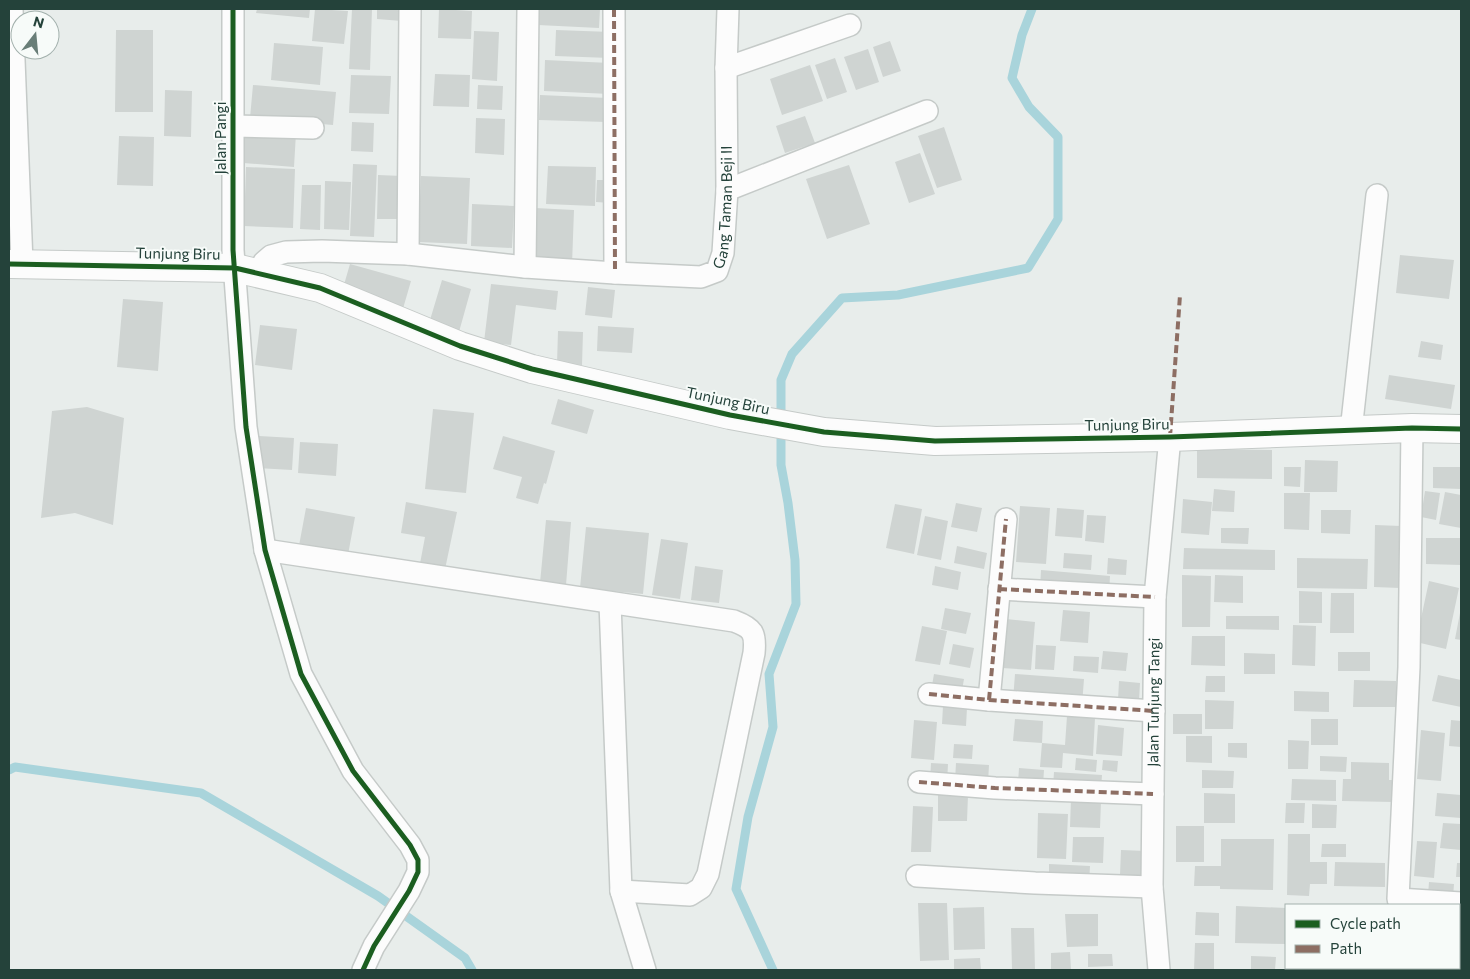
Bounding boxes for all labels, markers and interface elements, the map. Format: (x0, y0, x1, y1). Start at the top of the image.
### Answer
north arrow (10, 10, 60, 60)
text: N (31, 12, 46, 32)
street label: Jalan Pangi (211, 101, 229, 175)
street label: Gang Taman Beji II (708, 146, 735, 271)
street label: Tunjung Biru (135, 243, 221, 263)
street label: Tunjung Biru (685, 382, 772, 418)
street label: Tunjung Biru (1084, 414, 1170, 434)
street label: Jalan Tunjung Tangi (1143, 638, 1163, 767)
legend (1285, 904, 1460, 969)
text: Cycle path (1330, 914, 1401, 932)
text: Path (1330, 939, 1362, 957)

